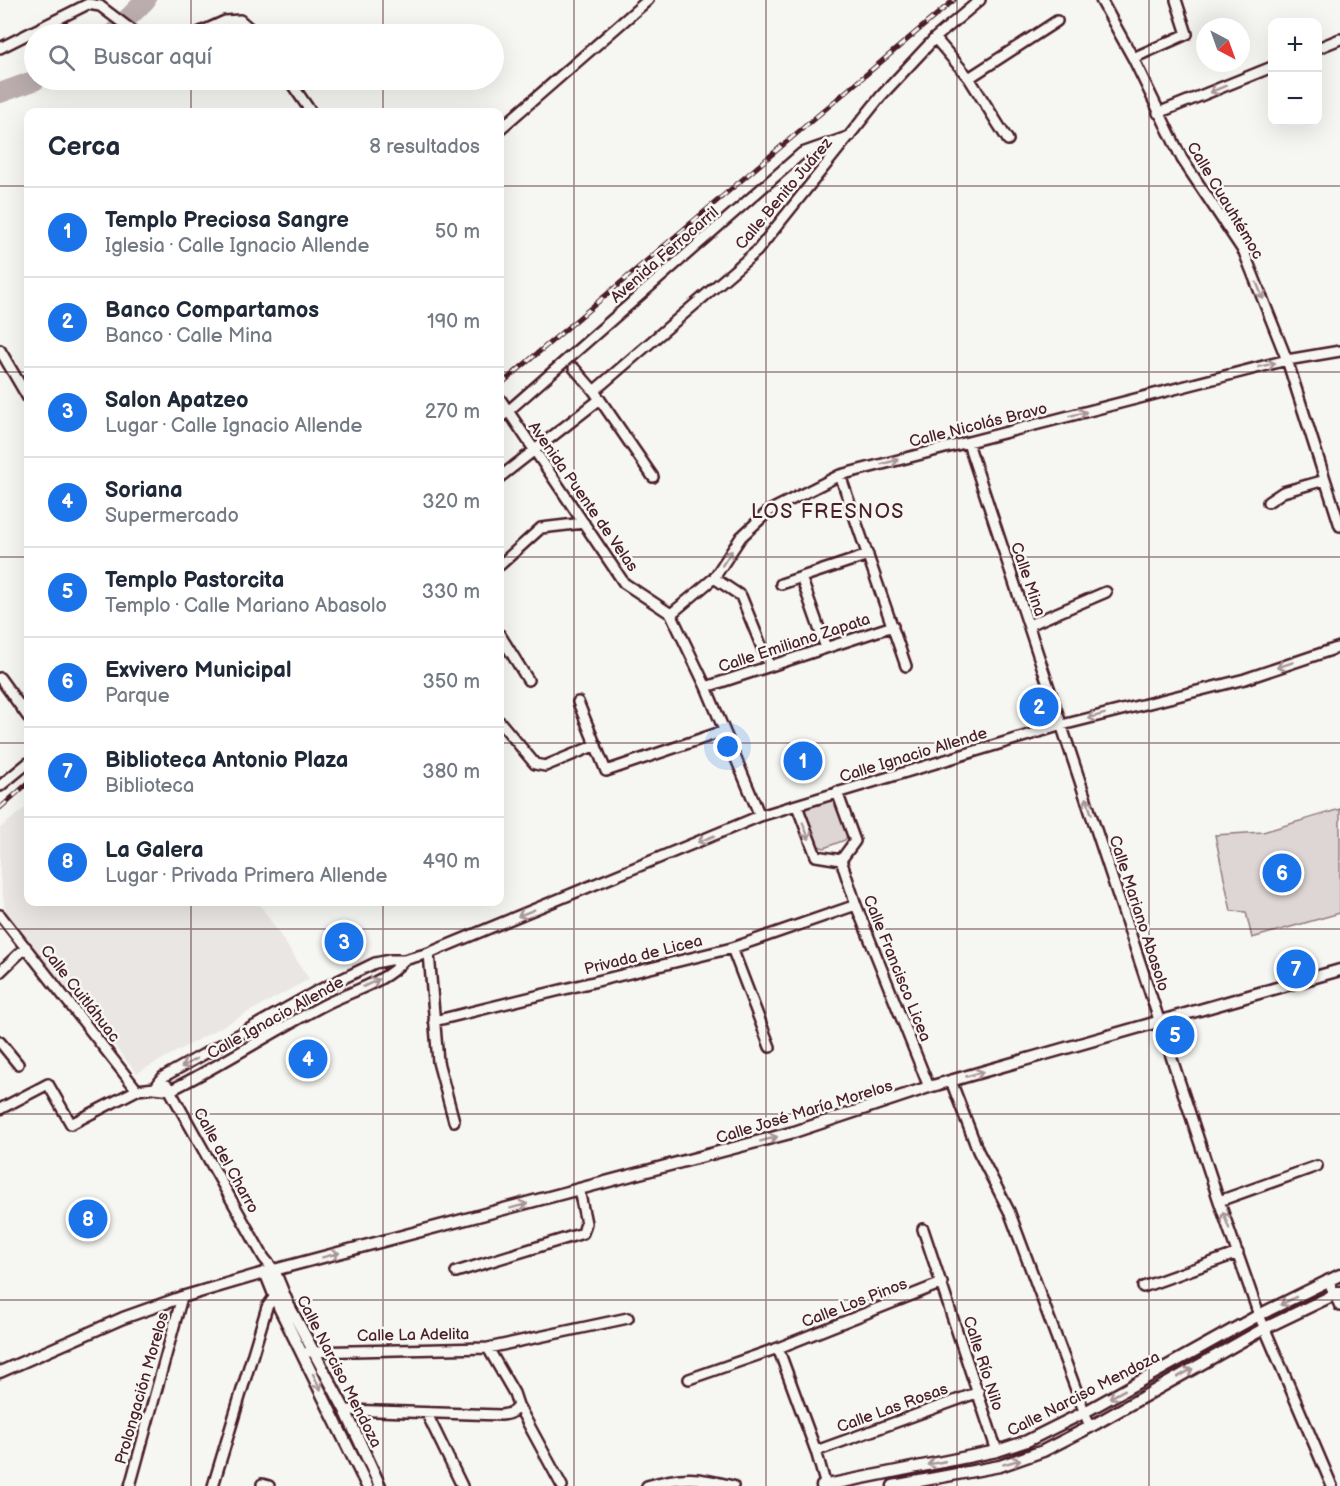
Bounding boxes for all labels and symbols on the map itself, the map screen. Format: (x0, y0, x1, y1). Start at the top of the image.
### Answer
north arrow (1196, 18, 1250, 72)
one-way arrow (1210, 84, 1228, 95)
street label: Calle Benito Juárez (732, 134, 837, 254)
street label: Calle Cuauhtémoc (1182, 139, 1267, 263)
street label: Avenida Ferrocarril (607, 203, 723, 307)
one-way arrow (1255, 282, 1266, 300)
one-way arrow (1257, 359, 1276, 371)
street label: Calle Nicolás Bravo (907, 399, 1049, 452)
one-way arrow (1069, 408, 1088, 419)
street label: Avenida Puente de Velas (524, 418, 642, 575)
one-way arrow (880, 456, 899, 468)
district label: LOS FRESNOS (751, 500, 905, 524)
street label: Calle Mina (1006, 540, 1049, 619)
one-way arrow (720, 550, 733, 567)
street label: Calle Emiliano Zapata (716, 610, 873, 677)
one-way arrow (1276, 661, 1295, 672)
pin: 2 (1020, 684, 1058, 730)
one-way arrow (1087, 711, 1106, 723)
street label: Calle Ignacio Allende (837, 724, 990, 787)
your location (713, 732, 742, 761)
pin: 1 (784, 738, 822, 783)
one-way arrow (1083, 797, 1094, 816)
one-way arrow (802, 821, 813, 840)
street label: Calle Mariano Abasolo (1104, 833, 1173, 994)
one-way arrow (697, 834, 715, 845)
pin: 6 (1262, 850, 1302, 896)
street label: Calle Francisco Licea (858, 892, 935, 1045)
one-way arrow (517, 908, 535, 919)
pin: 3 (324, 920, 364, 964)
street label: Privada de Licea (582, 932, 704, 979)
street label: Calle Cuitláhuac (36, 942, 124, 1046)
pin: 7 (1276, 946, 1316, 992)
street label: Calle Ignacio Allende (204, 973, 348, 1064)
one-way arrow (361, 977, 379, 989)
pin: 5 (1156, 1012, 1194, 1058)
pin: 4 (288, 1036, 328, 1082)
one-way arrow (181, 1057, 198, 1069)
one-way arrow (965, 1068, 984, 1079)
street label: Calle José María Morelos (714, 1076, 895, 1148)
street label: Calle del Charro (189, 1105, 262, 1217)
one-way arrow (759, 1133, 778, 1144)
pin: 8 (68, 1196, 107, 1242)
one-way arrow (510, 1199, 529, 1211)
one-way arrow (1219, 1211, 1230, 1230)
one-way arrow (321, 1249, 340, 1260)
street label: Calle Los Pinos (799, 1275, 910, 1332)
street label: Calle Narciso Mendoza (292, 1292, 385, 1451)
one-way arrow (1279, 1295, 1297, 1307)
street label: Prolongación Morelos (112, 1310, 173, 1467)
street label: Calle Río Nilo (958, 1314, 1007, 1413)
street label: Calle La Adelita (357, 1325, 469, 1346)
street label: Calle Narciso Mendoza (1004, 1348, 1163, 1441)
one-way arrow (1176, 1367, 1193, 1379)
one-way arrow (312, 1373, 324, 1391)
street label: Calle Las Rosas (834, 1380, 951, 1437)
one-way arrow (1108, 1389, 1126, 1400)
one-way arrow (1002, 1456, 1021, 1467)
one-way arrow (927, 1458, 946, 1469)

